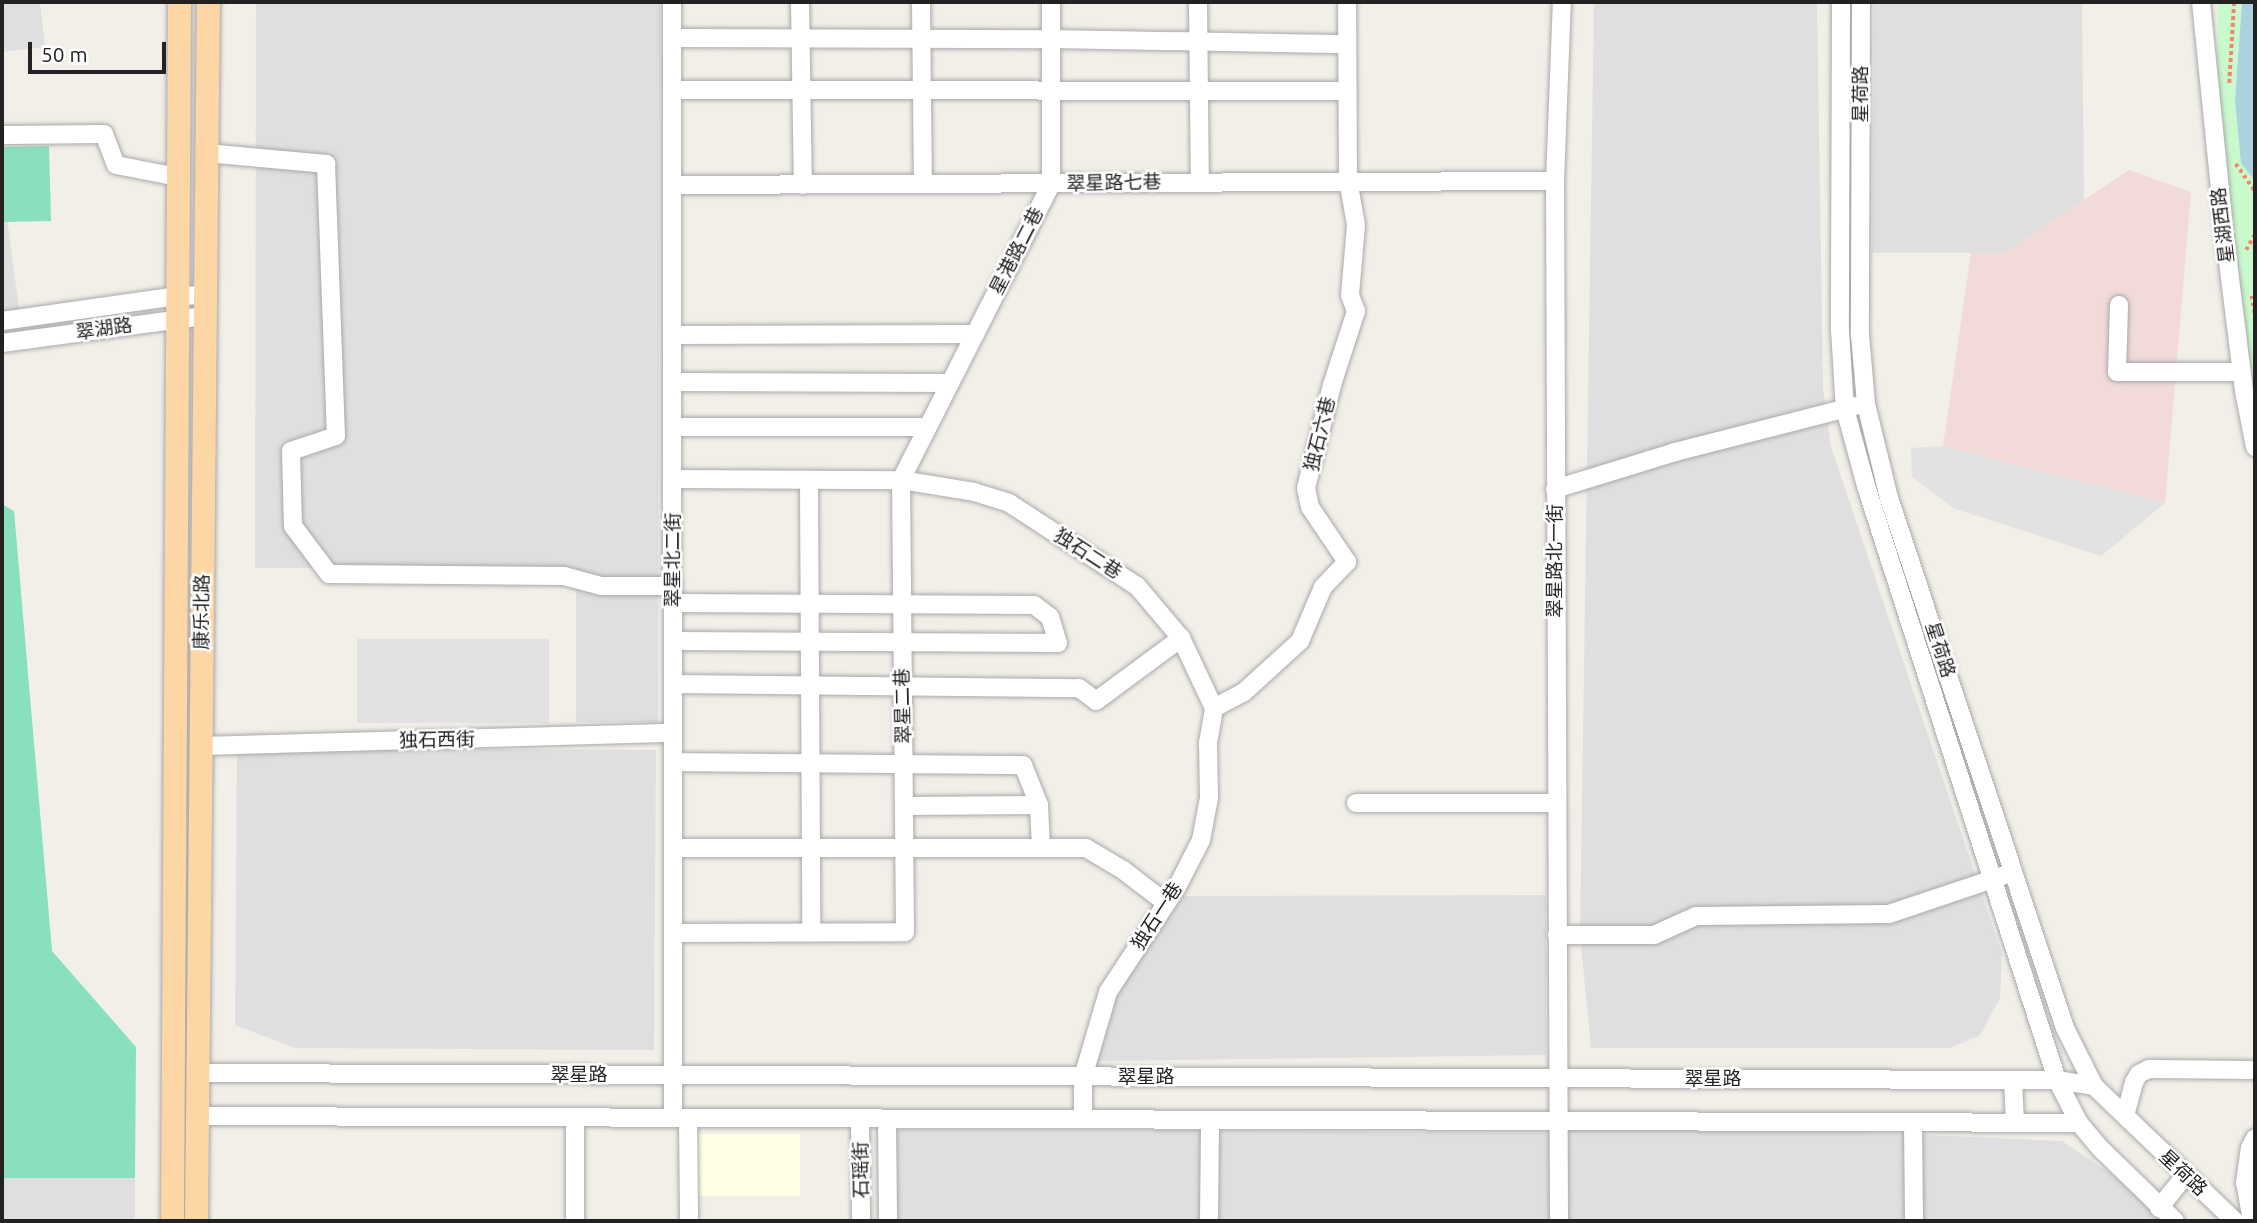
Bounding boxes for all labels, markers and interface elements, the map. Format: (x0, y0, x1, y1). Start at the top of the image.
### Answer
scale bar (32, 28, 170, 72)
text: 50 m (41, 42, 88, 66)
street label: 星荷路 (1850, 66, 1872, 122)
street label: 翠星路七巷 (1066, 171, 1162, 195)
street label: 星湖西路 (2207, 186, 2239, 264)
street label: 星港路二巷 (985, 204, 1049, 298)
street label: 翠湖路 (74, 314, 134, 344)
street label: 独石六巷 (1300, 394, 1340, 474)
street label: 翠星路北一街 (1544, 504, 1566, 618)
street label: 翠星北二街 (662, 513, 684, 607)
street label: 独石二巷 (1050, 524, 1126, 584)
street label: 康乐北路 (190, 574, 214, 650)
street label: 星荷路 (1920, 619, 1960, 681)
street label: 翠星二巷 (891, 668, 915, 744)
street label: 独石西街 (399, 728, 475, 752)
street label: 独石一巷 (1127, 878, 1187, 954)
street label: 翠星路 (551, 1064, 607, 1086)
street label: 翠星路 (1118, 1066, 1174, 1088)
street label: 翠星路 (1685, 1068, 1741, 1090)
street label: 石瑶街 (849, 1141, 873, 1199)
street label: 星荷路 (2154, 1145, 2212, 1201)

